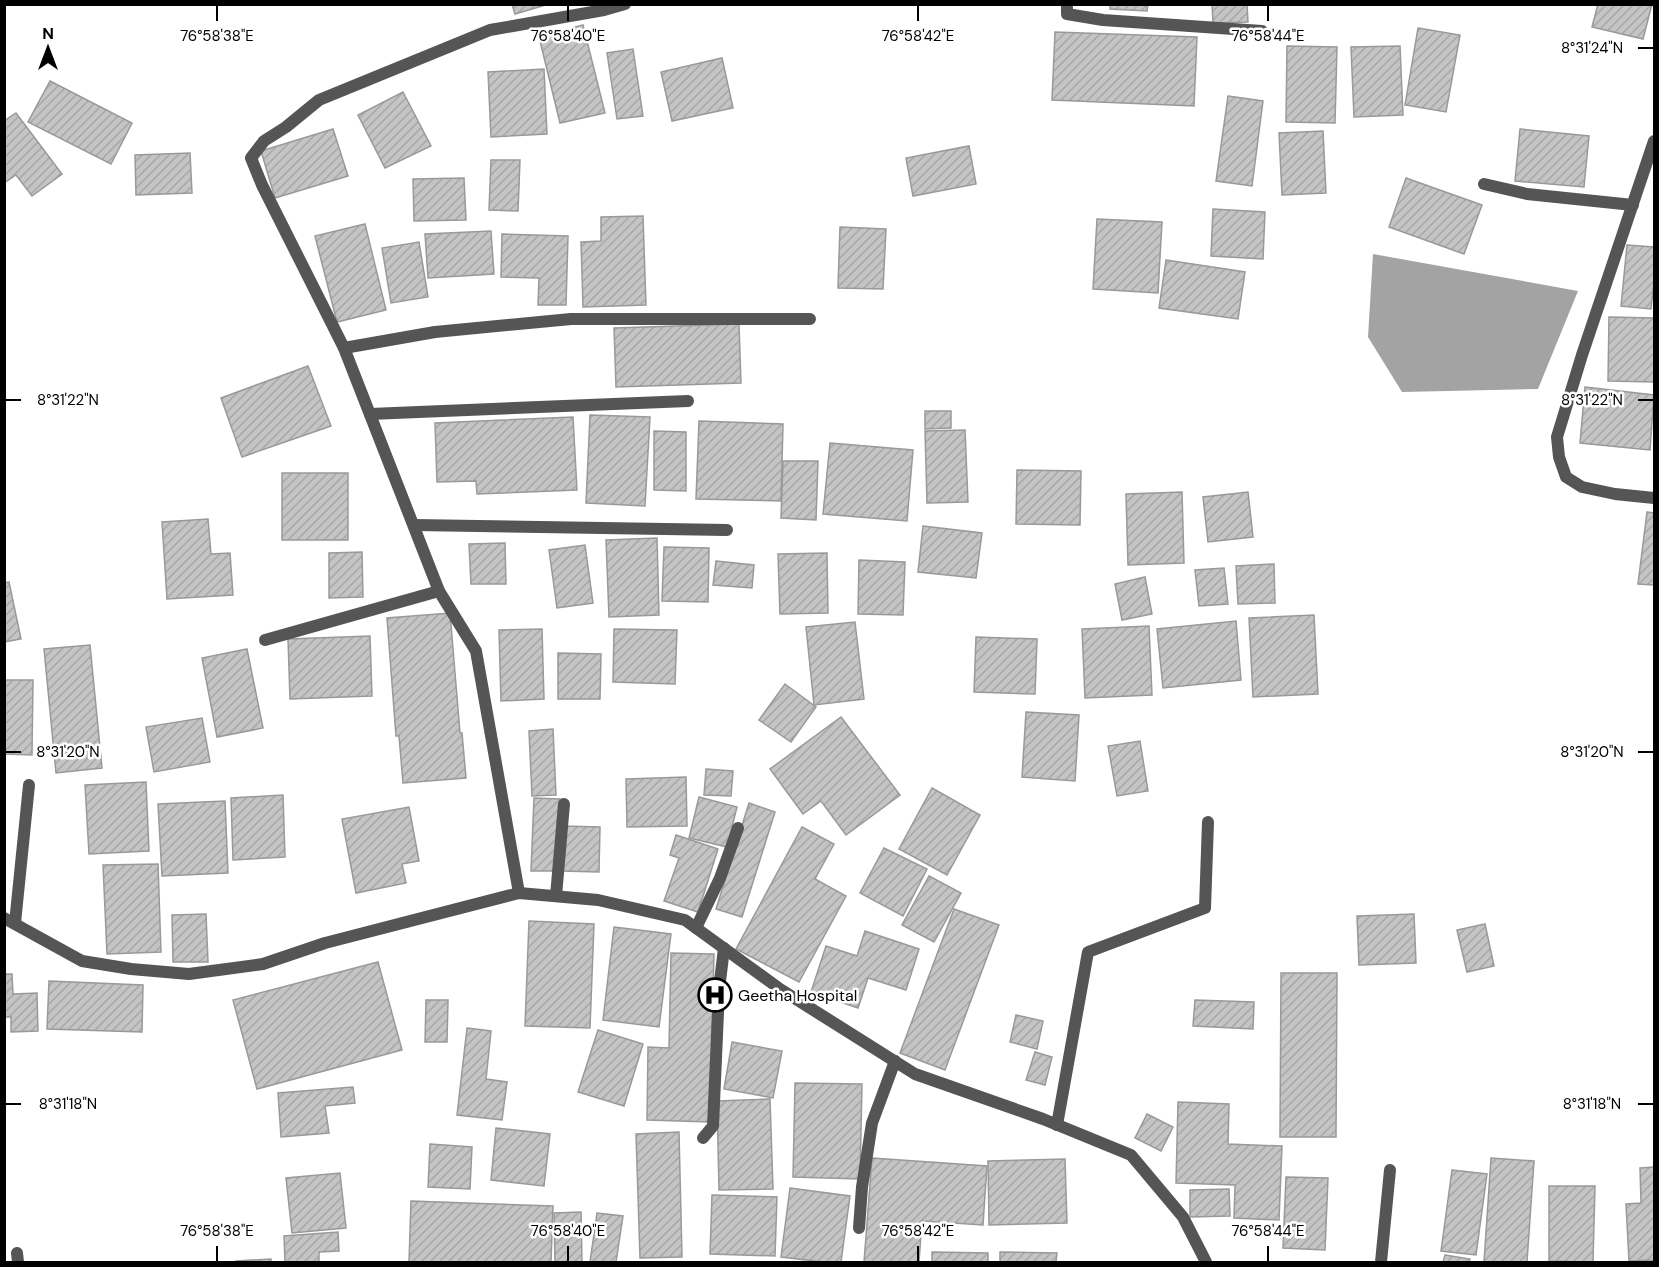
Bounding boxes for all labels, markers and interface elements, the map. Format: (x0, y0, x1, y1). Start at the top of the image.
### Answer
north arrow (18, 18, 78, 78)
text: N (42, 23, 54, 44)
text: 76°58'38"E (180, 26, 254, 46)
text: 76°58'40"E (531, 26, 605, 46)
text: 76°58'42"E (882, 26, 954, 46)
text: 76°58'44"E (1231, 26, 1305, 46)
text: 8°31'24"N (1561, 38, 1623, 58)
text: 8°31'22"N (37, 390, 99, 410)
text: 8°31'22"N (1561, 390, 1623, 410)
text: 8°31'20"N (36, 742, 100, 762)
text: 8°31'20"N (1560, 742, 1624, 762)
hospital icon: Geetha Hospital (697, 977, 733, 1013)
place label: Geetha Hospital (738, 985, 857, 1006)
text: 8°31'18"N (39, 1094, 97, 1114)
text: 8°31'18"N (1563, 1094, 1621, 1114)
text: 76°58'38"E (180, 1221, 254, 1241)
text: 76°58'40"E (531, 1221, 605, 1241)
text: 76°58'42"E (882, 1221, 954, 1241)
text: 76°58'44"E (1231, 1221, 1305, 1241)

